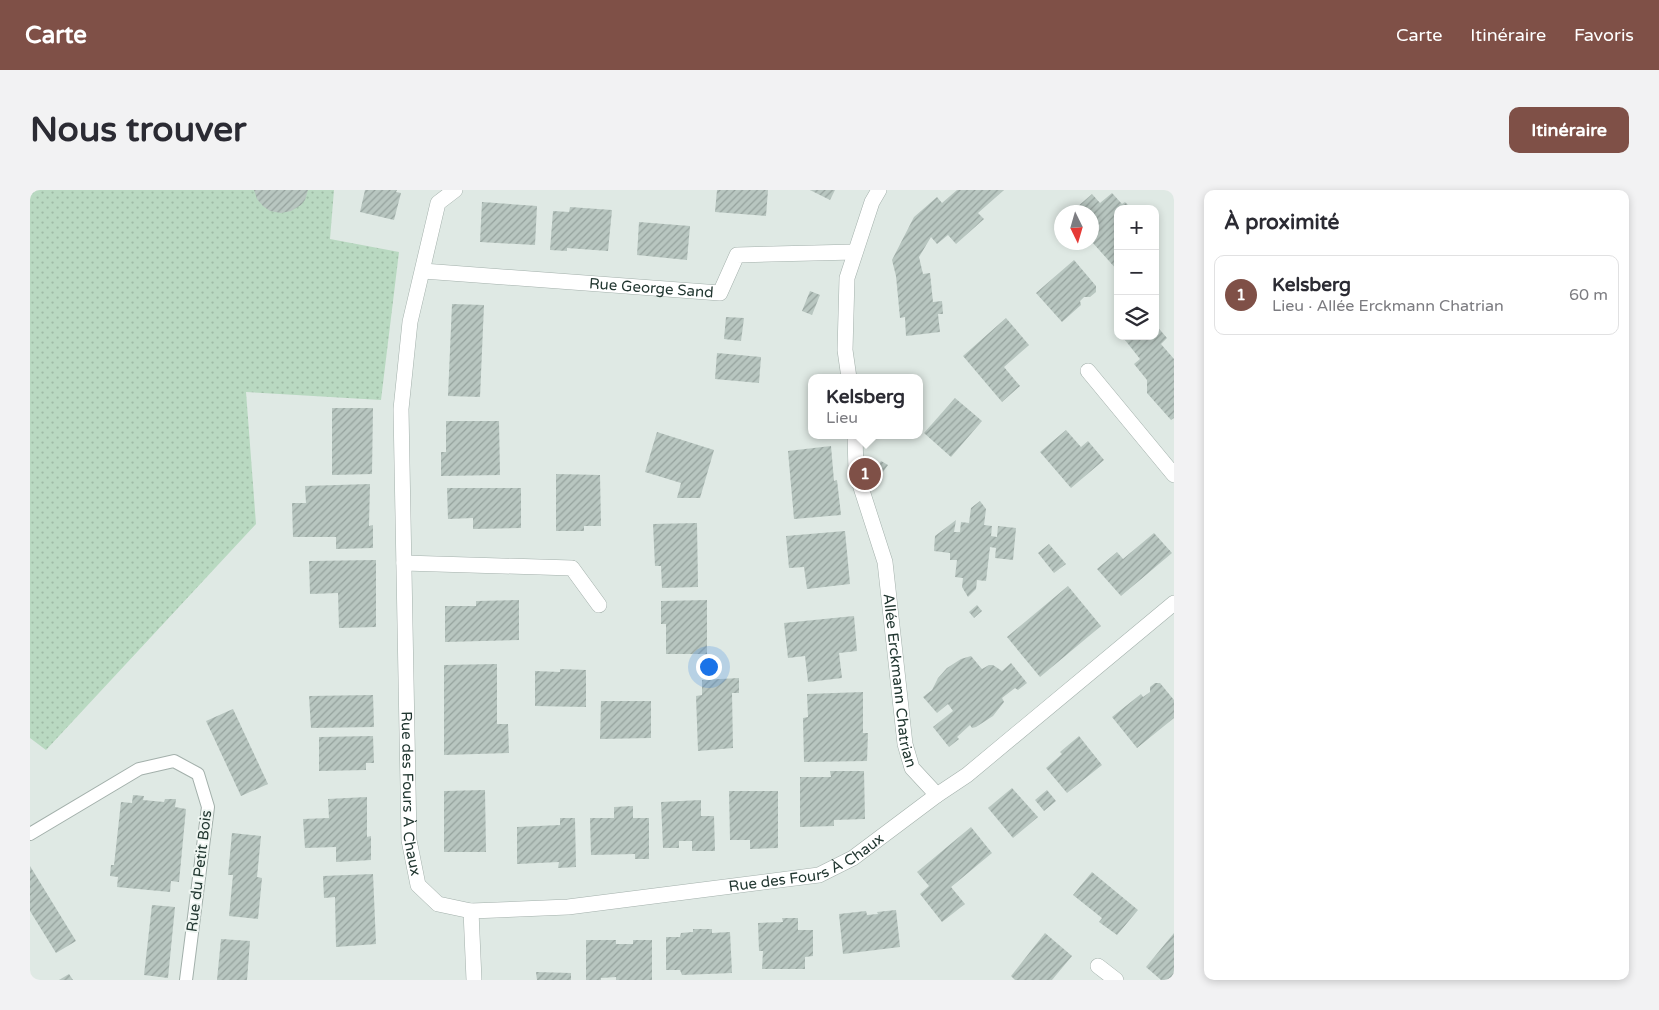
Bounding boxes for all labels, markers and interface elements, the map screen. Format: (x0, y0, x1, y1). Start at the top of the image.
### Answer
text: Carte (25, 21, 87, 50)
text: Carte (1396, 24, 1442, 46)
text: Itinéraire (1470, 24, 1546, 46)
text: Favoris (1574, 24, 1634, 46)
button: Itinéraire (1509, 107, 1629, 153)
text: Nous trouver (30, 109, 246, 151)
north arrow (1054, 205, 1099, 250)
map controls (1114, 205, 1159, 340)
button: + (1114, 205, 1159, 250)
text: À proximité (1224, 210, 1339, 235)
button: − (1114, 250, 1159, 295)
street label: Rue George Sand (588, 274, 714, 302)
text: Kelsberg (1272, 274, 1351, 296)
text: 1 (1236, 285, 1246, 305)
text: 60 m (1569, 285, 1608, 305)
button: layers (1114, 295, 1159, 340)
text: Lieu · Allée Erckmann Chatrian (1272, 296, 1504, 316)
popup (808, 374, 923, 439)
text: Kelsberg (826, 386, 905, 408)
text: Lieu (826, 408, 858, 428)
pin: 1 (849, 455, 881, 493)
street label: Allée Erckmann Chatrian (879, 592, 920, 770)
your location (696, 654, 722, 680)
street label: Rue des Fours À Chaux (398, 711, 425, 877)
street label: Rue du Petit Bois (183, 809, 215, 933)
street label: Rue des Fours À Chaux (728, 829, 887, 895)

